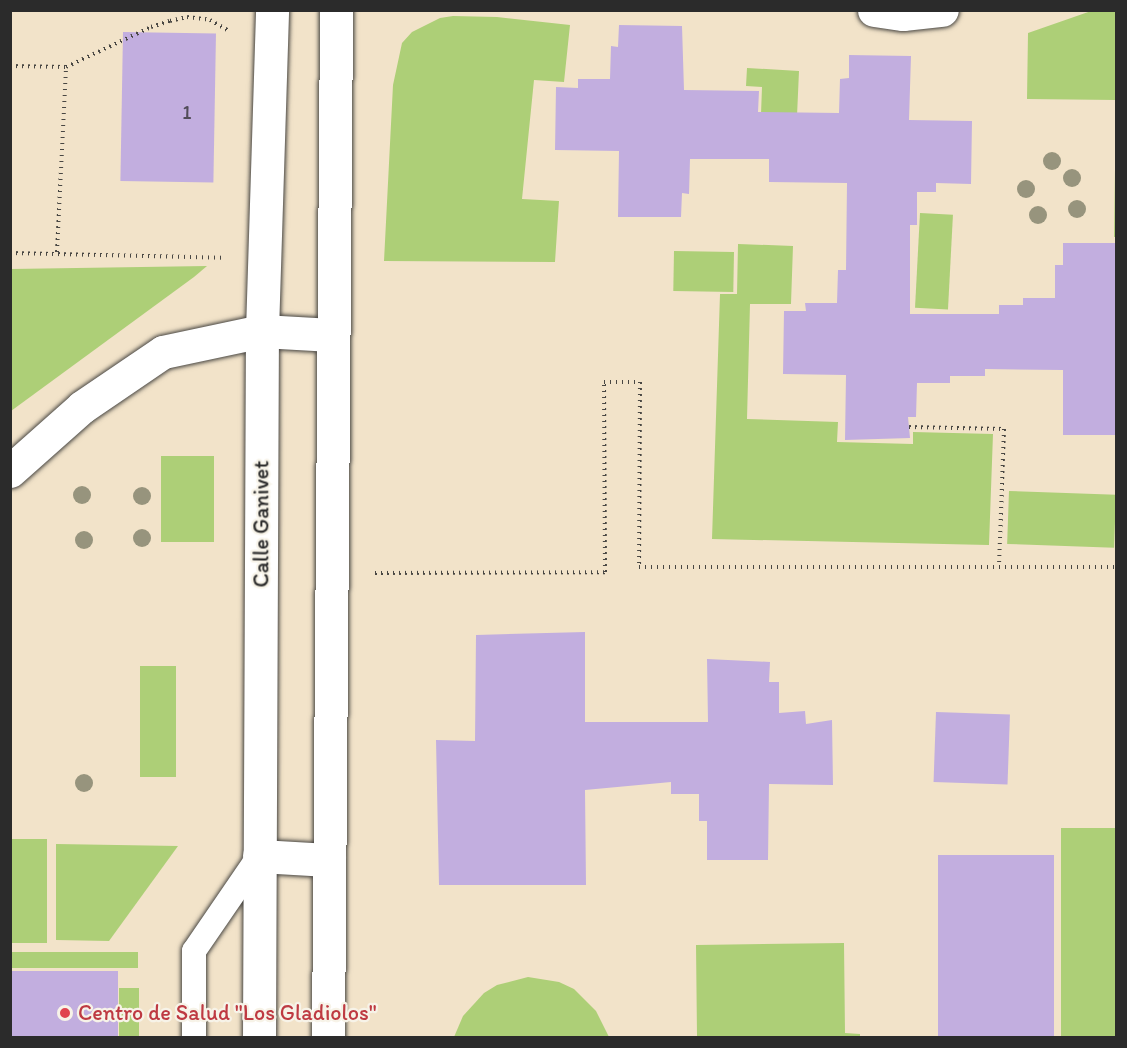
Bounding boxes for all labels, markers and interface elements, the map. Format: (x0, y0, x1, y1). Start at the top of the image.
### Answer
house number: 1 (182, 100, 192, 124)
street label: Calle Ganivet (248, 460, 274, 588)
place label: Centro de Salud "Los Gladiolos" (78, 1000, 376, 1026)
marker: Centro de Salud "Los Gladiolos" (56, 1004, 74, 1022)

